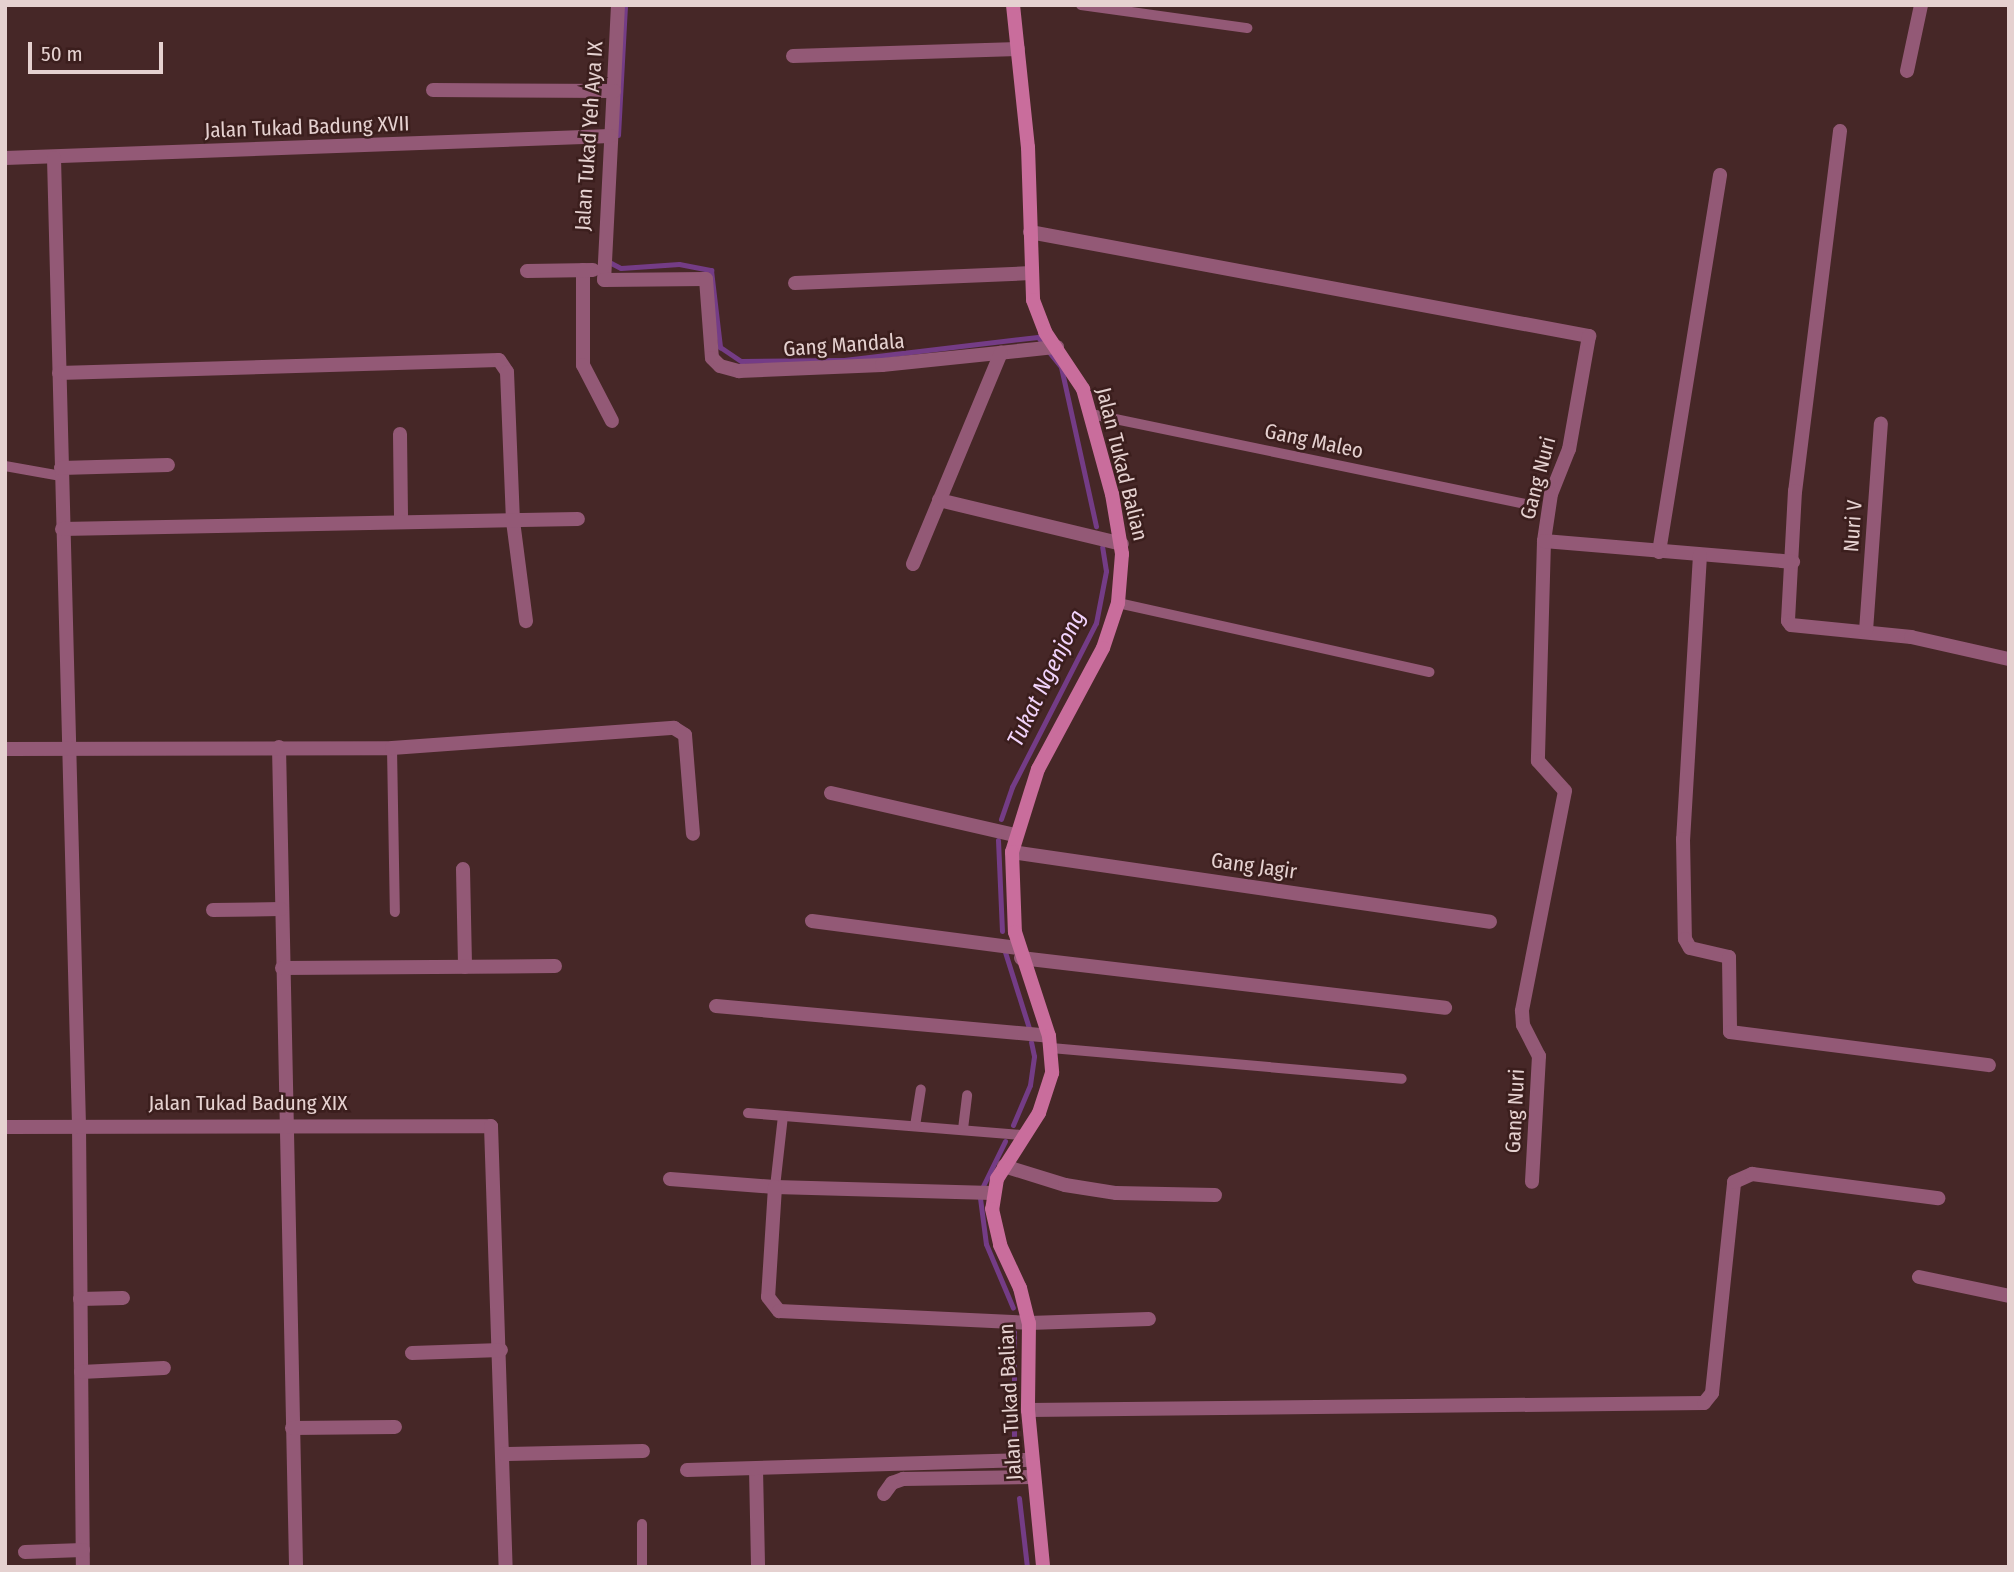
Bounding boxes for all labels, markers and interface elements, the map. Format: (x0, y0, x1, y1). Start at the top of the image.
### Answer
scale bar (32, 28, 166, 72)
street label: Jalan Tukad Yeh Aya IX (570, 40, 608, 232)
text: 50 m (41, 41, 83, 67)
street label: Jalan Tukad Badung XVII (204, 111, 410, 143)
street label: Gang Mandala (782, 328, 906, 362)
street label: Jalan Tukad Balian (1091, 385, 1153, 543)
street label: Gang Maleo (1262, 418, 1366, 464)
street label: Gang Nuri (1515, 434, 1561, 522)
street label: Nuri V (1839, 499, 1867, 553)
water label: Tukat Ngenjong (1001, 605, 1091, 751)
street label: Gang Jagir (1209, 848, 1299, 884)
street label: Gang Nuri (1500, 1068, 1530, 1154)
street label: Jalan Tukad Badung XIX (148, 1090, 348, 1116)
street label: Jalan Tukad Balian (993, 1323, 1027, 1481)

